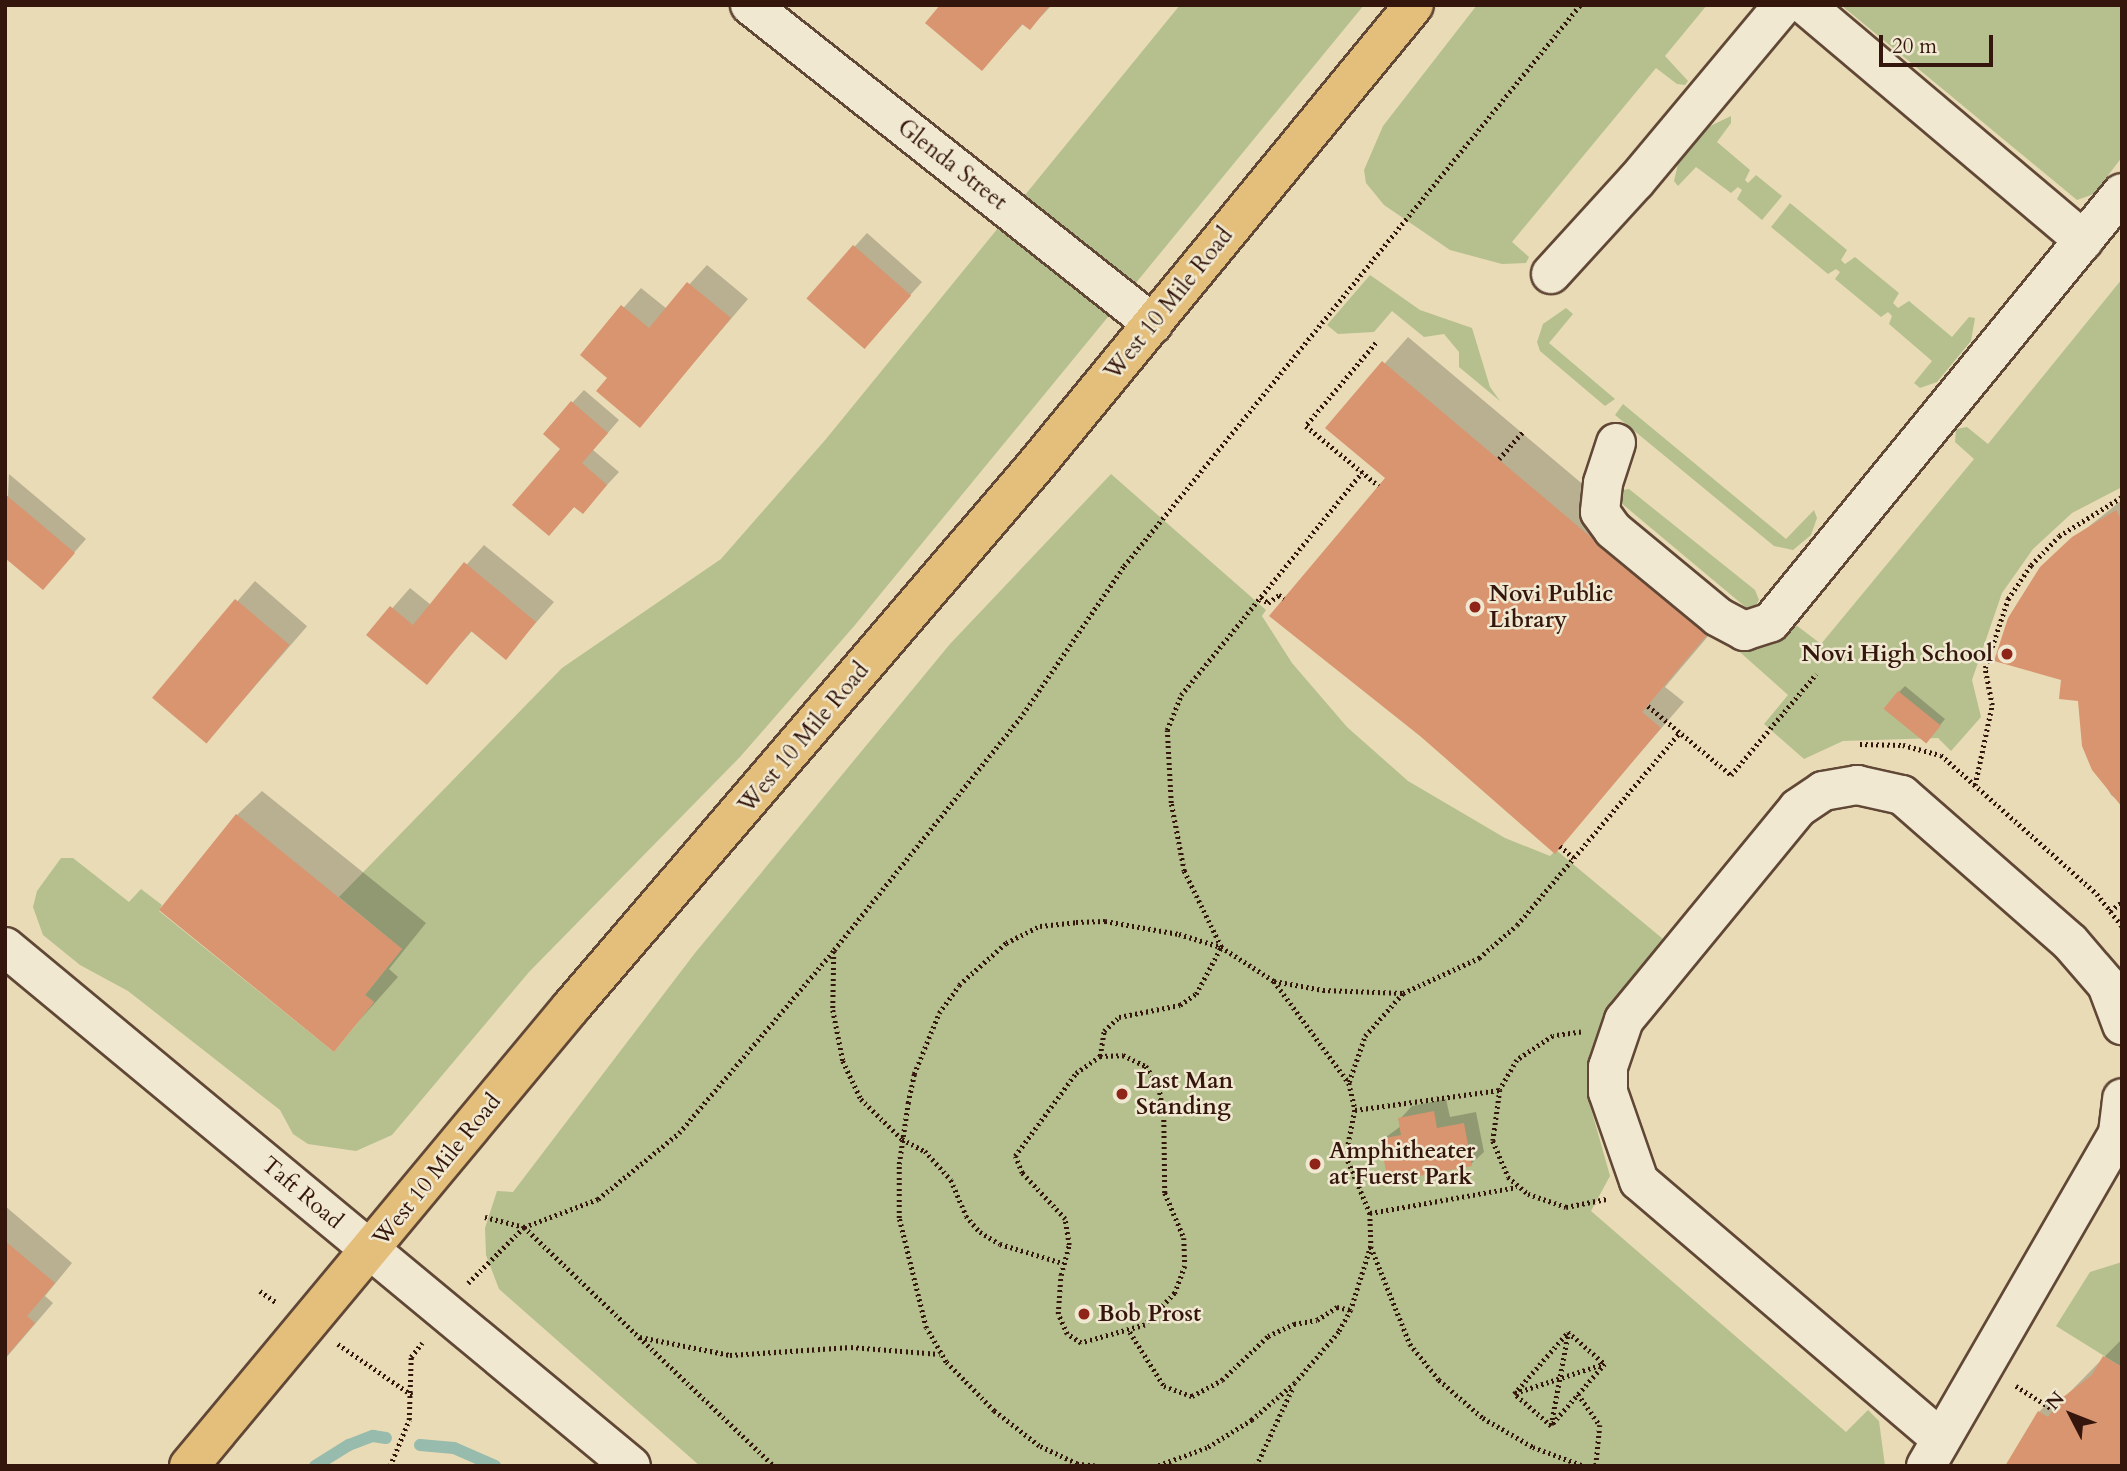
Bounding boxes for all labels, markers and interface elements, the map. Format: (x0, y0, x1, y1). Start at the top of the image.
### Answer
scale bar (1882, 21, 1996, 65)
text: 20 m (1892, 32, 1937, 61)
street label: Glenda Street (892, 114, 1012, 216)
street label: West 10 Mile Road (1099, 222, 1239, 386)
place label: Novi Public Library (1489, 580, 1613, 634)
marker: Novi Public Library (1467, 599, 1483, 615)
place label: Novi High School (1801, 640, 1993, 668)
marker: Novi High School (1999, 646, 2015, 662)
street label: West 10 Mile Road (733, 657, 875, 819)
place label: Last Man Standing (1136, 1067, 1233, 1121)
marker: Last Man Standing (1114, 1086, 1130, 1102)
street label: West 10 Mile Road (367, 1088, 507, 1252)
place label: Amphitheater at Fuerst Park (1329, 1137, 1475, 1191)
street label: Taft Road (256, 1151, 348, 1235)
marker: Amphitheater at Fuerst Park (1307, 1156, 1323, 1172)
place label: Bob Prost (1098, 1300, 1201, 1328)
marker: Bob Prost (1076, 1306, 1092, 1322)
north arrow (2036, 1380, 2106, 1450)
text: N (2040, 1386, 2071, 1416)

